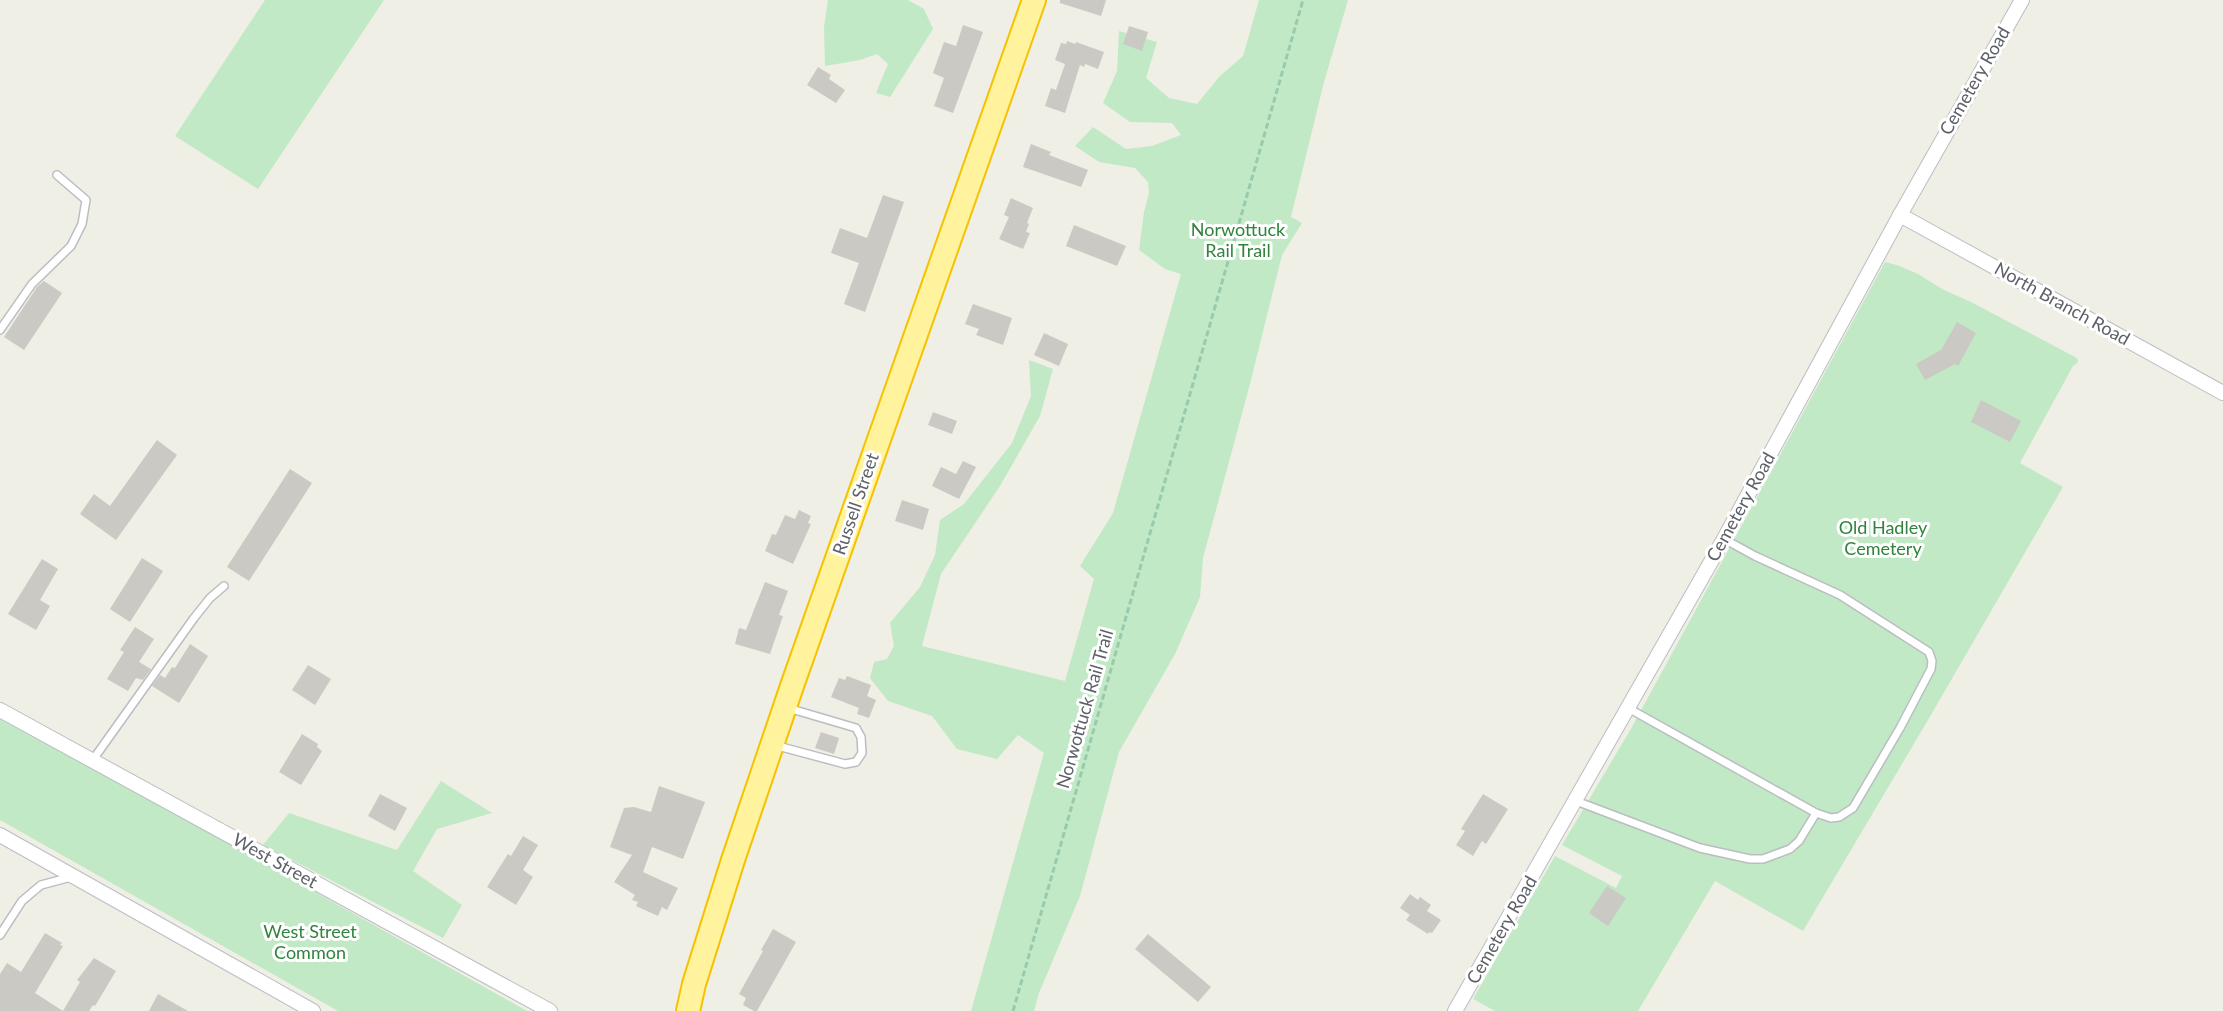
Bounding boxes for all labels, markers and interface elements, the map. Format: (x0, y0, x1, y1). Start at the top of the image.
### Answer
street label: Cemetery Road (1934, 22, 2014, 139)
park label: Norwottuck Rail Trail (1191, 218, 1286, 261)
street label: North Branch Road (1991, 257, 2134, 349)
street label: Cemetery Road (1701, 448, 1779, 565)
street label: Russell Street (827, 449, 883, 558)
park label: Old Hadley Cemetery (1839, 516, 1928, 559)
street label: Norwottuck Rail Trail (1051, 627, 1117, 791)
street label: West Street (229, 828, 322, 893)
street label: Cemetery Road (1461, 871, 1541, 988)
park label: West Street Common (263, 920, 357, 963)

